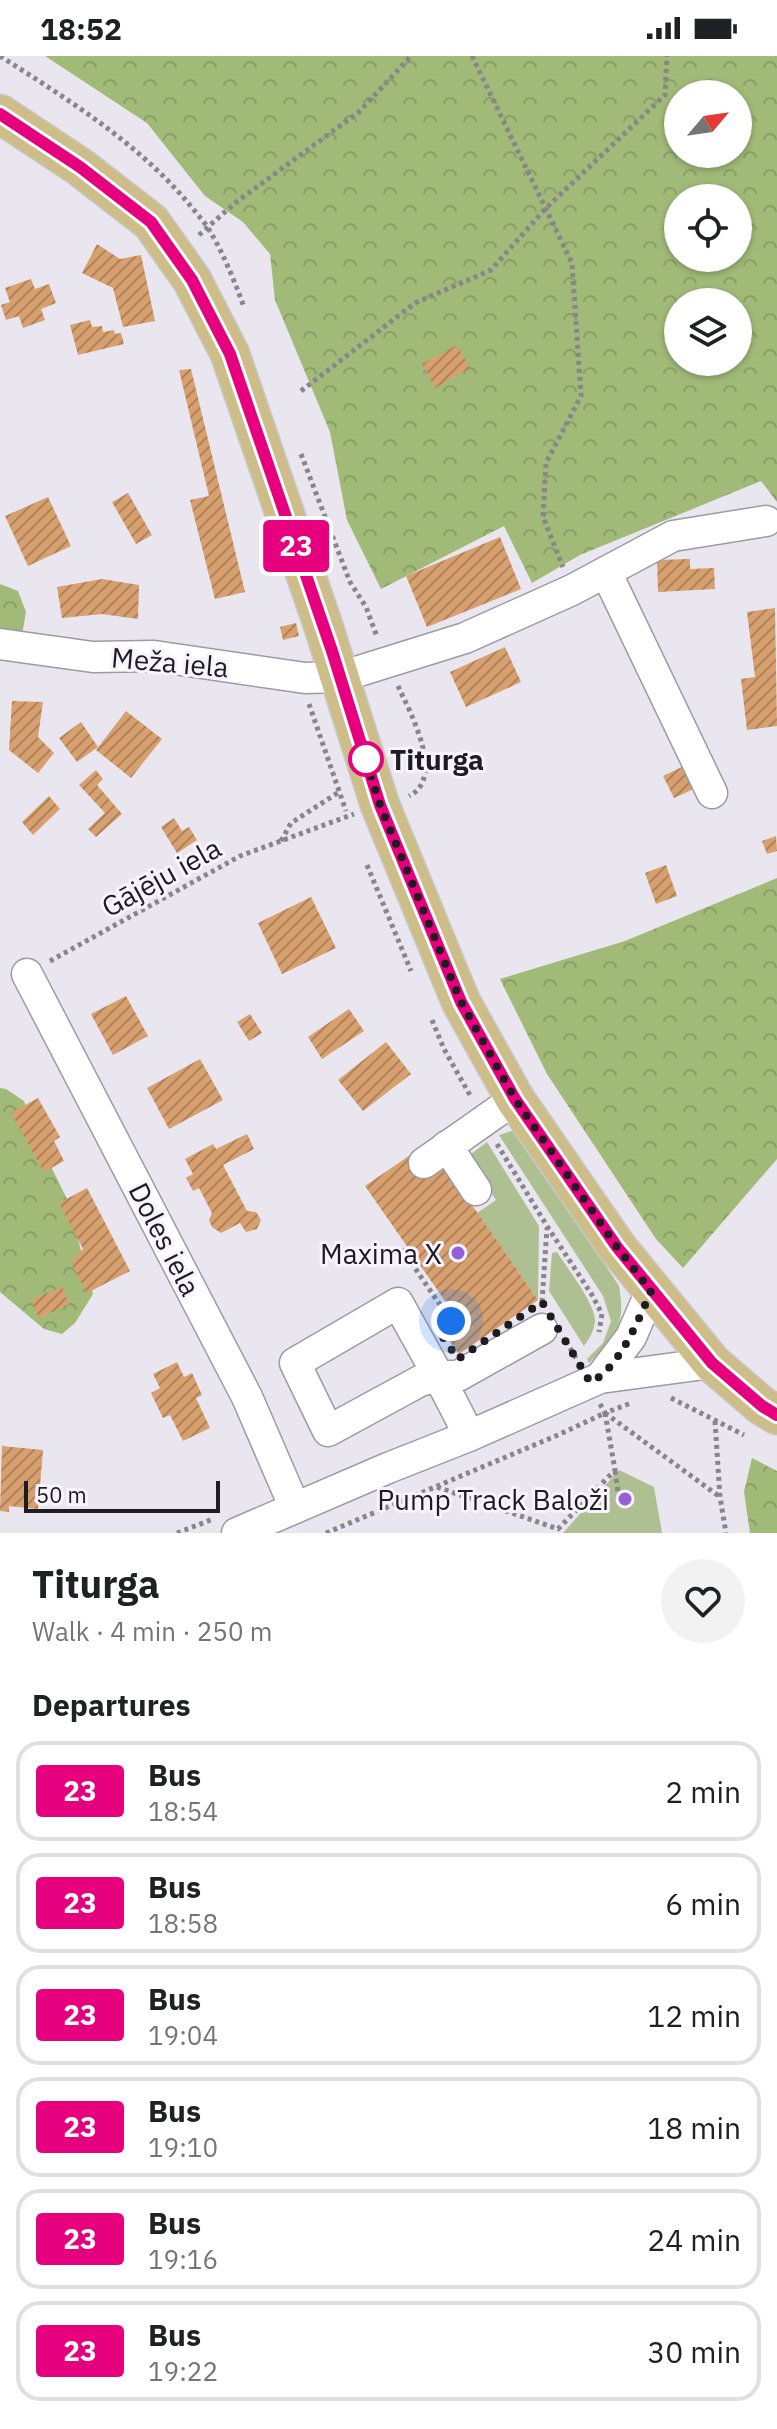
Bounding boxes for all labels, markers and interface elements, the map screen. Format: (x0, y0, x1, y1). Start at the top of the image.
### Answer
text: 18:52 (40, 9, 122, 48)
north arrow (664, 80, 752, 168)
map controls (664, 80, 752, 376)
button: locate (664, 184, 752, 272)
button: layers (664, 288, 752, 376)
line badge: 23 (260, 520, 332, 572)
text: 23 (279, 527, 313, 564)
street label: Meža iela (110, 638, 230, 686)
place label: Titurga (390, 741, 484, 778)
marker: Titurga (349, 742, 383, 776)
street label: Gājēju iela (95, 829, 227, 925)
street label: Doles iela (121, 1176, 209, 1302)
place label: Maxima X (320, 1235, 442, 1272)
marker: Maxima X (449, 1244, 467, 1262)
your location (431, 1301, 471, 1341)
scale bar (24, 1477, 220, 1513)
text: 50 m (36, 1480, 87, 1509)
place label: Pump Track Baloži (377, 1481, 609, 1518)
marker: Pump Track Baloži (616, 1490, 634, 1508)
text: Titurga (32, 1559, 160, 1608)
button: heart (661, 1559, 745, 1643)
text: Walk · 4 min · 250 m (32, 1614, 272, 1648)
text: Departures (32, 1685, 191, 1724)
text: Bus (148, 1755, 201, 1794)
text: 23 (63, 1772, 97, 1809)
text: 2 min (665, 1772, 741, 1811)
text: 18:54 (148, 1794, 218, 1828)
text: Bus (148, 1867, 201, 1906)
text: 23 (63, 1884, 97, 1921)
text: 6 min (665, 1884, 741, 1923)
text: 18:58 (148, 1906, 218, 1940)
text: Bus (148, 1979, 201, 2018)
text: 23 (63, 1996, 97, 2033)
text: 12 min (647, 1996, 741, 2035)
text: 19:04 (148, 2018, 218, 2052)
text: Bus (148, 2091, 201, 2130)
text: 23 (63, 2108, 97, 2145)
text: 18 min (647, 2108, 741, 2147)
text: 19:10 (148, 2130, 218, 2164)
text: Bus (148, 2203, 201, 2242)
text: 23 (63, 2220, 97, 2257)
text: 24 min (647, 2220, 741, 2259)
text: 19:16 (148, 2242, 218, 2276)
text: Bus (148, 2315, 201, 2354)
text: 23 (63, 2332, 97, 2369)
text: 30 min (647, 2332, 741, 2371)
text: 19:22 (148, 2354, 218, 2388)

